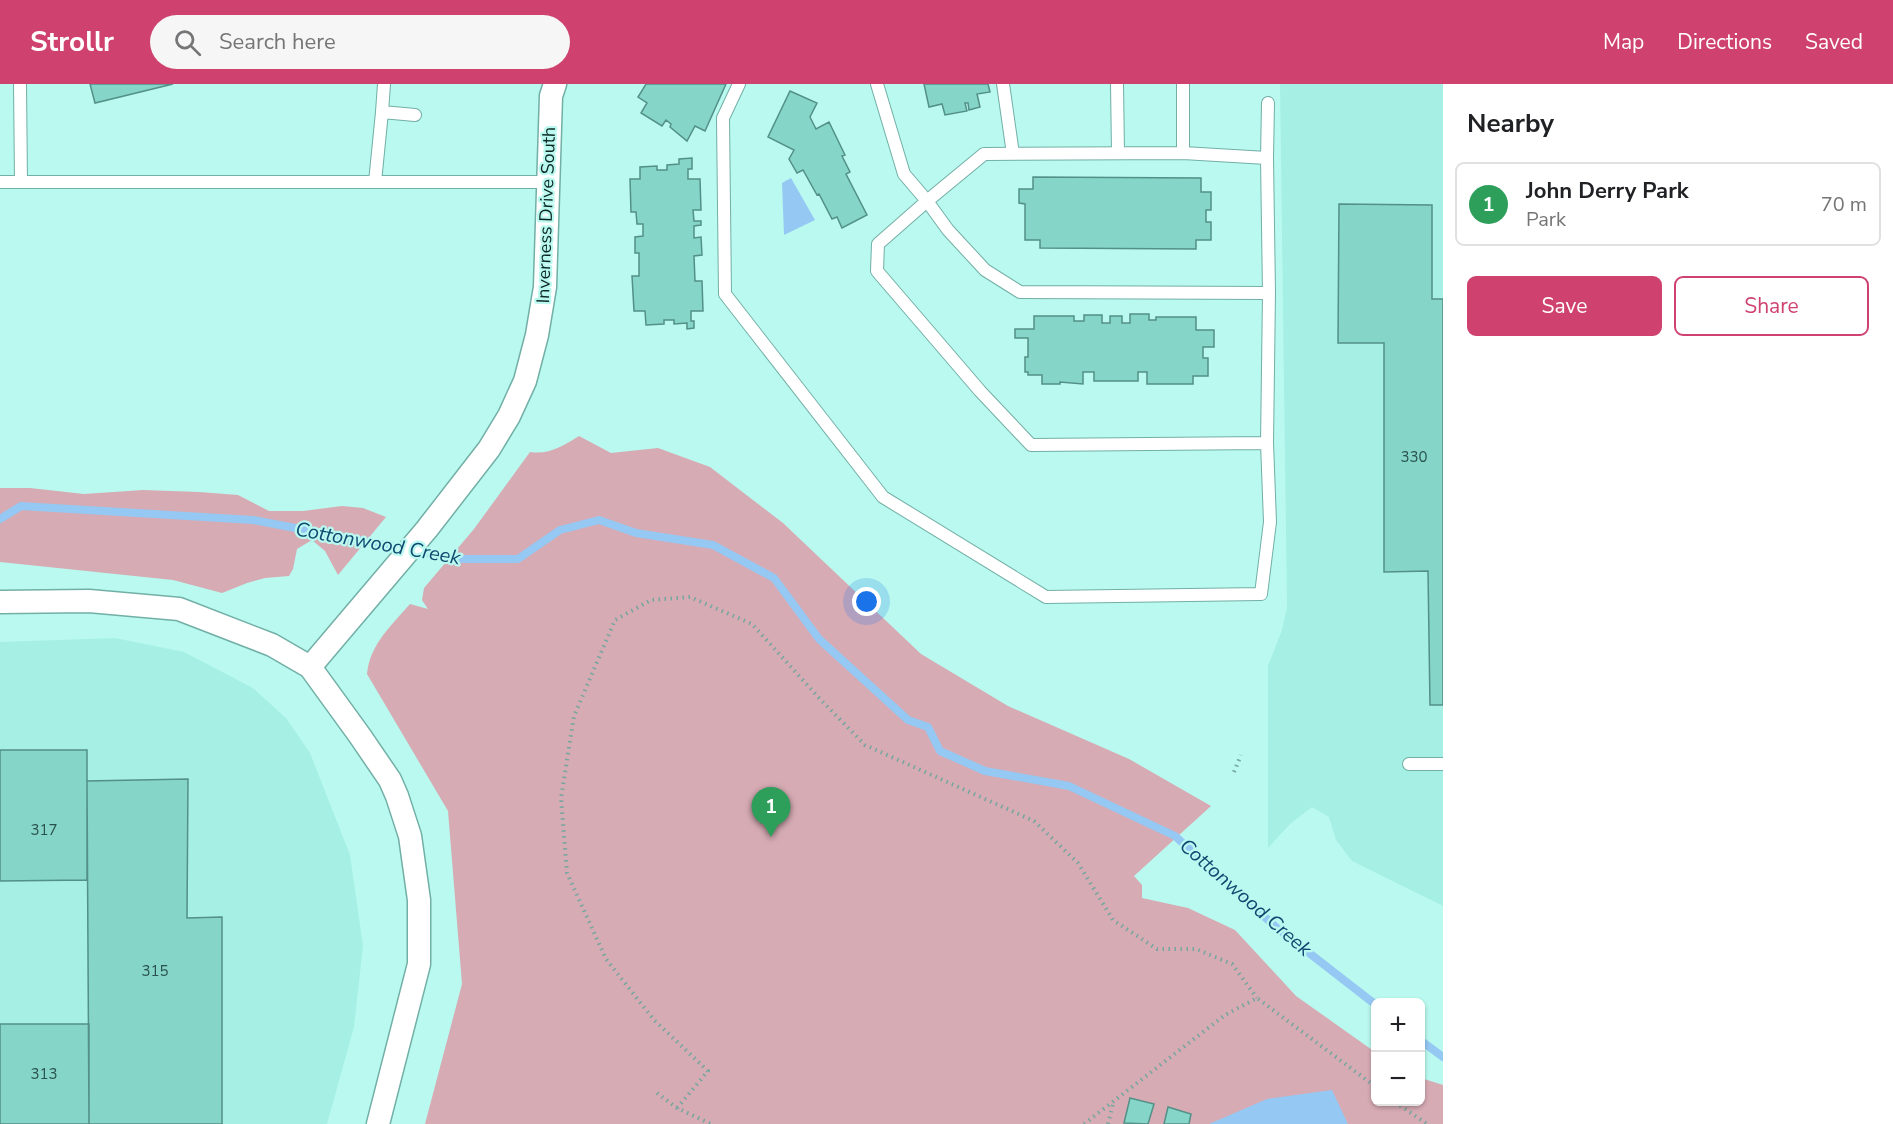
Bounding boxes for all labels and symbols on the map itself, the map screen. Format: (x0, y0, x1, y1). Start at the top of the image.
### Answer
street label: Inverness Drive South (531, 126, 561, 304)
house number: 330 (1400, 447, 1428, 467)
water label: Cottonwood Creek (293, 516, 464, 571)
your location (852, 587, 881, 616)
pin: 1 (752, 788, 790, 837)
house number: 317 (30, 820, 58, 840)
water label: Cottonwood Creek (1174, 832, 1318, 963)
house number: 315 (141, 961, 169, 981)
house number: 313 (30, 1064, 58, 1084)

